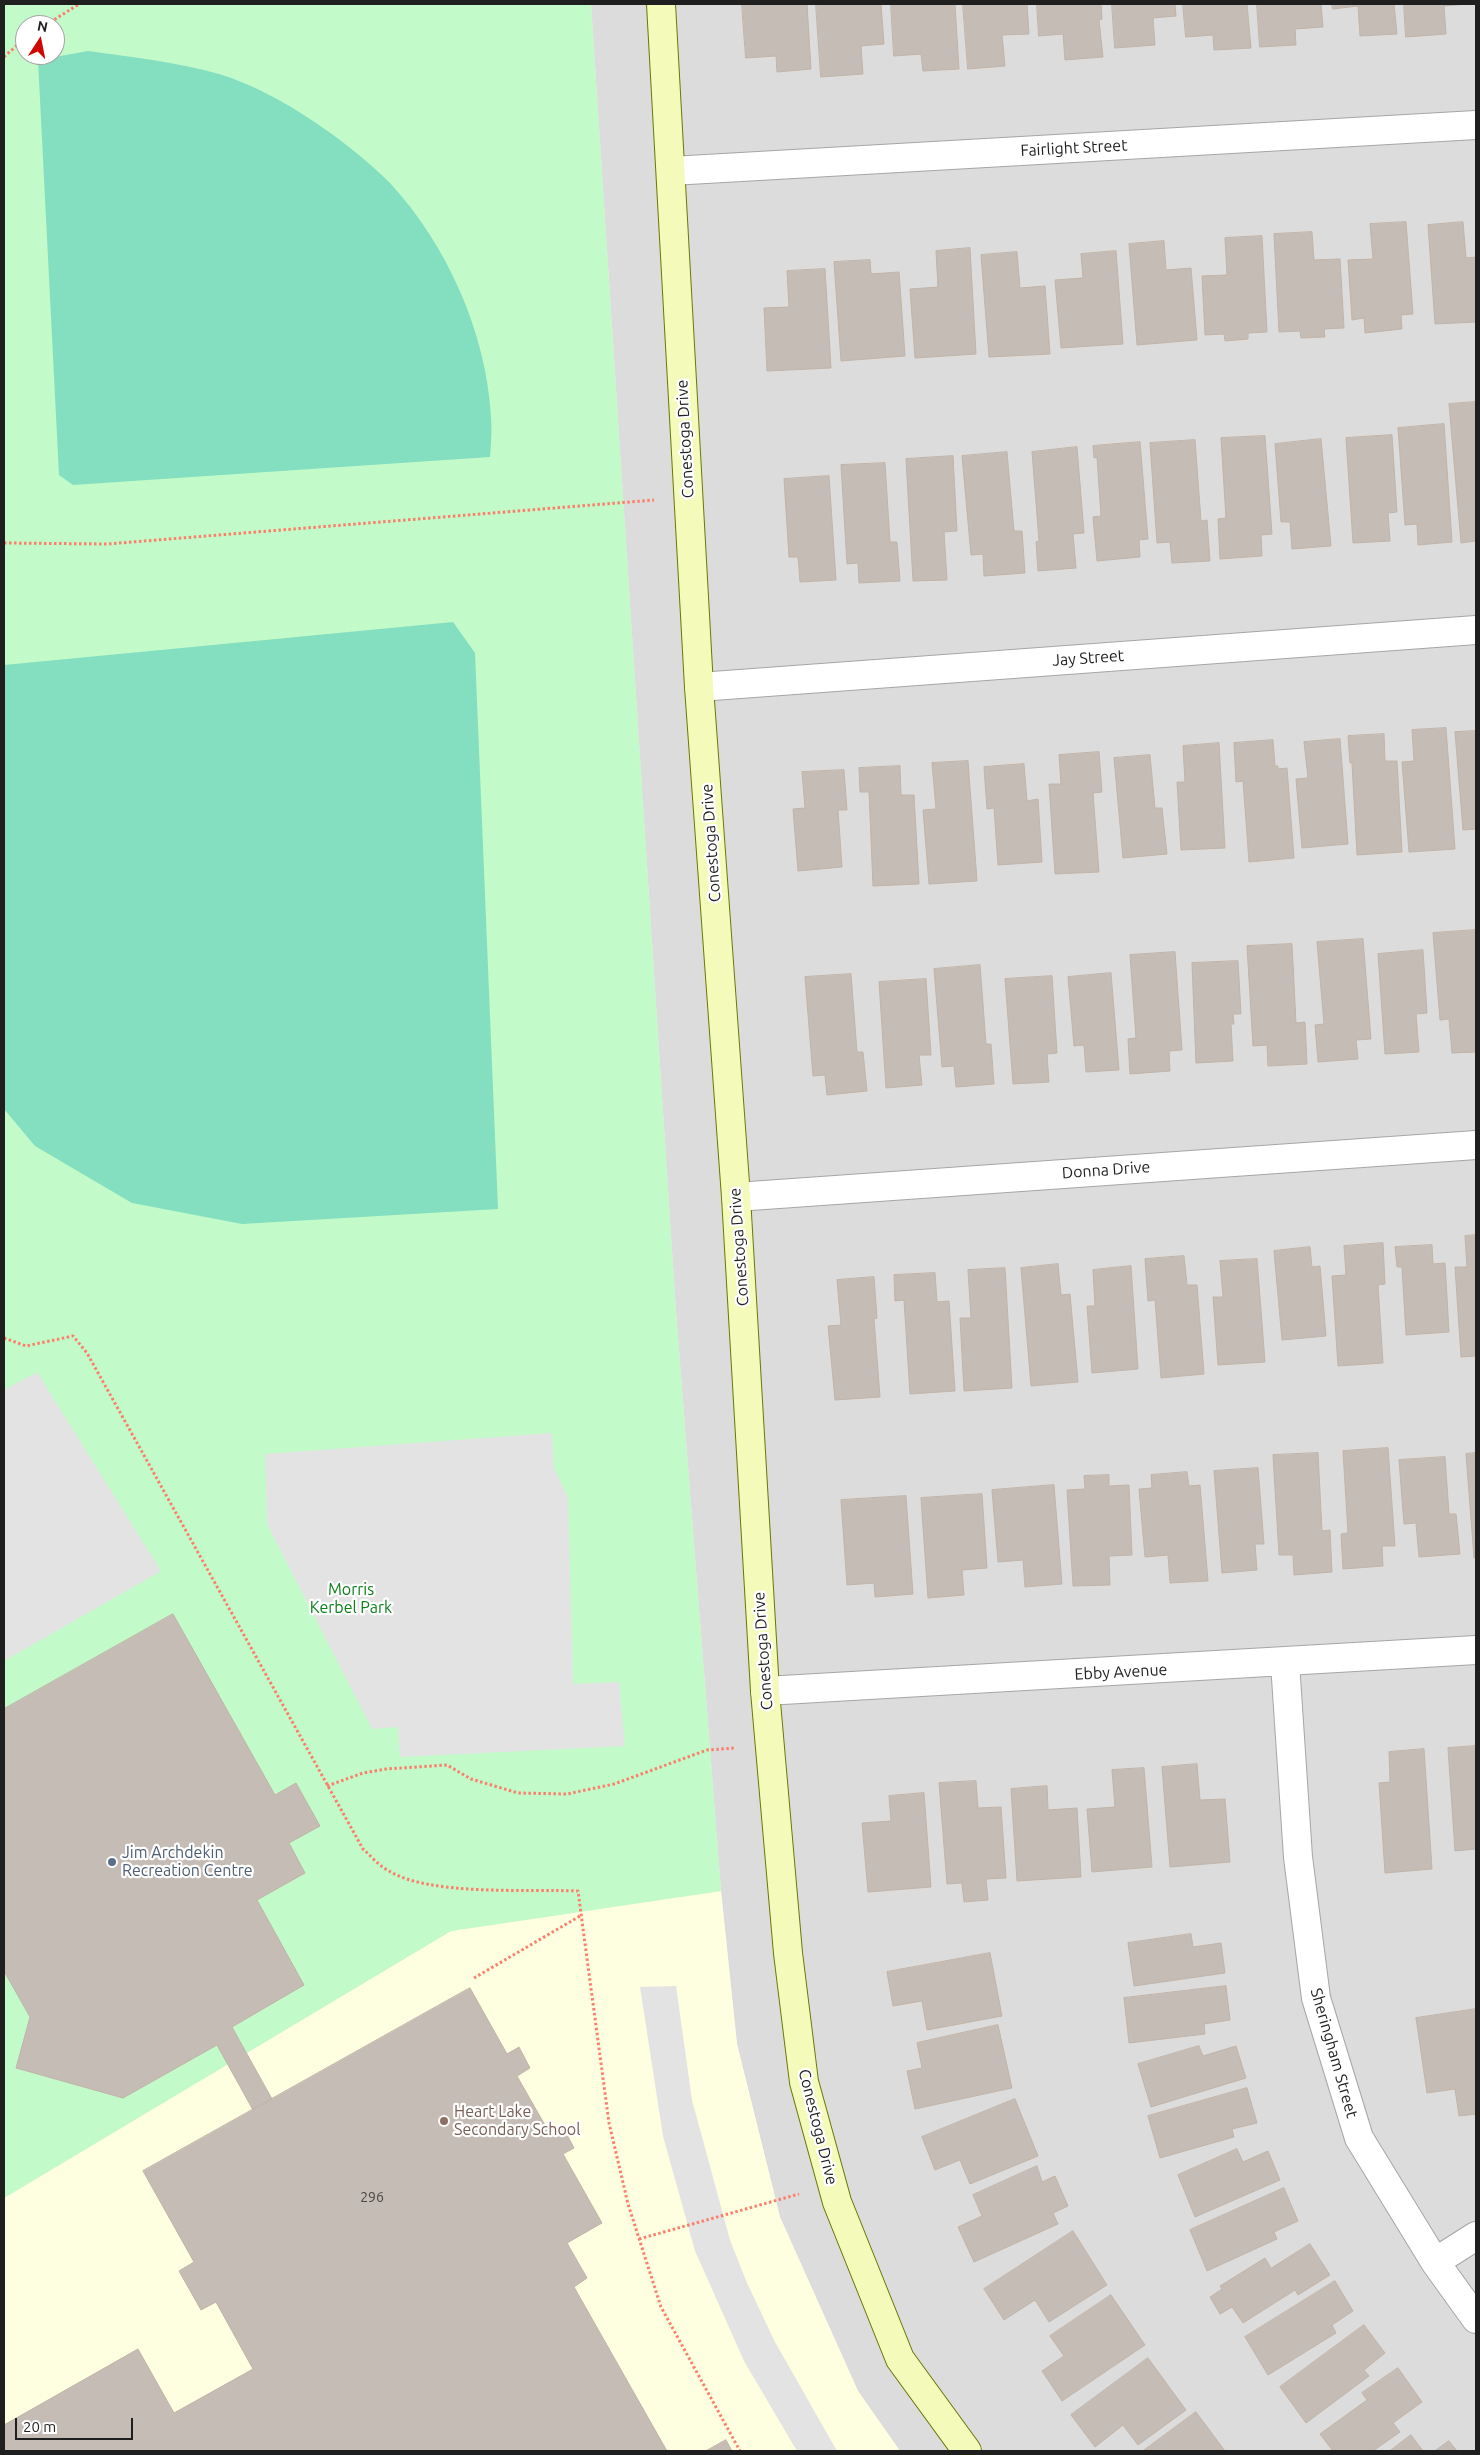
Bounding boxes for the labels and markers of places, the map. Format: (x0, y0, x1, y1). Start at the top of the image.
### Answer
place label: Jim Archdekin Recreation Centre (122, 1843, 253, 1881)
marker: Jim Archdekin Recreation Centre (106, 1856, 118, 1868)
place label: Heart Lake Secondary School (454, 2102, 580, 2140)
marker: Heart Lake Secondary School (438, 2115, 450, 2127)

